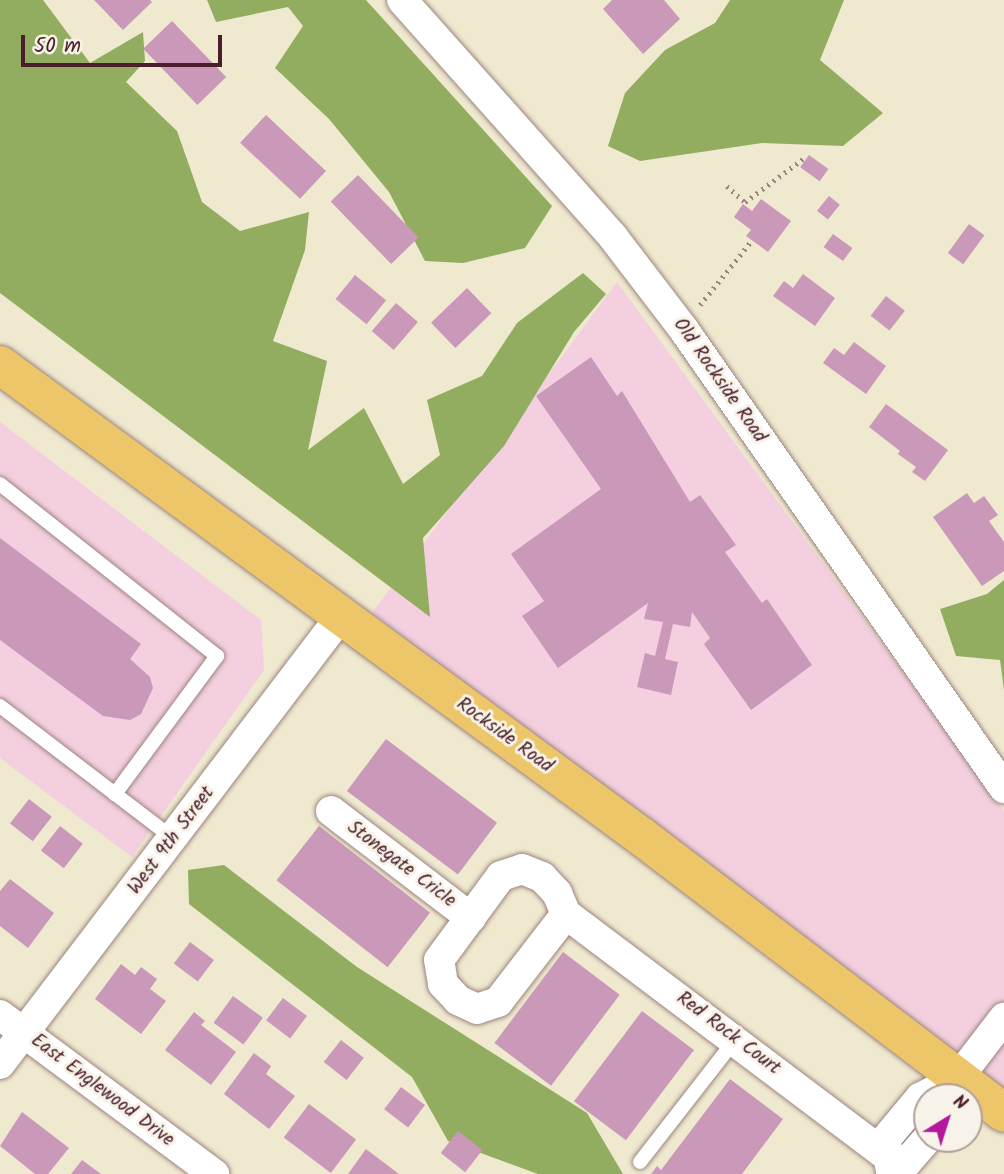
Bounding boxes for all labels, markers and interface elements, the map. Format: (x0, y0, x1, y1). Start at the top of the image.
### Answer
scale bar (24, 21, 226, 65)
text: 50 m (34, 30, 81, 63)
street label: Old Rockside Road (668, 314, 770, 448)
street label: Rockside Road (451, 693, 557, 779)
street label: West 9th Street (124, 783, 220, 899)
street label: Stonegate Cricle (342, 817, 460, 913)
street label: Red Rock Court (672, 988, 784, 1080)
street label: East Englewood Drive (26, 1030, 178, 1152)
north arrow (913, 1083, 983, 1153)
text: N (946, 1088, 974, 1119)

